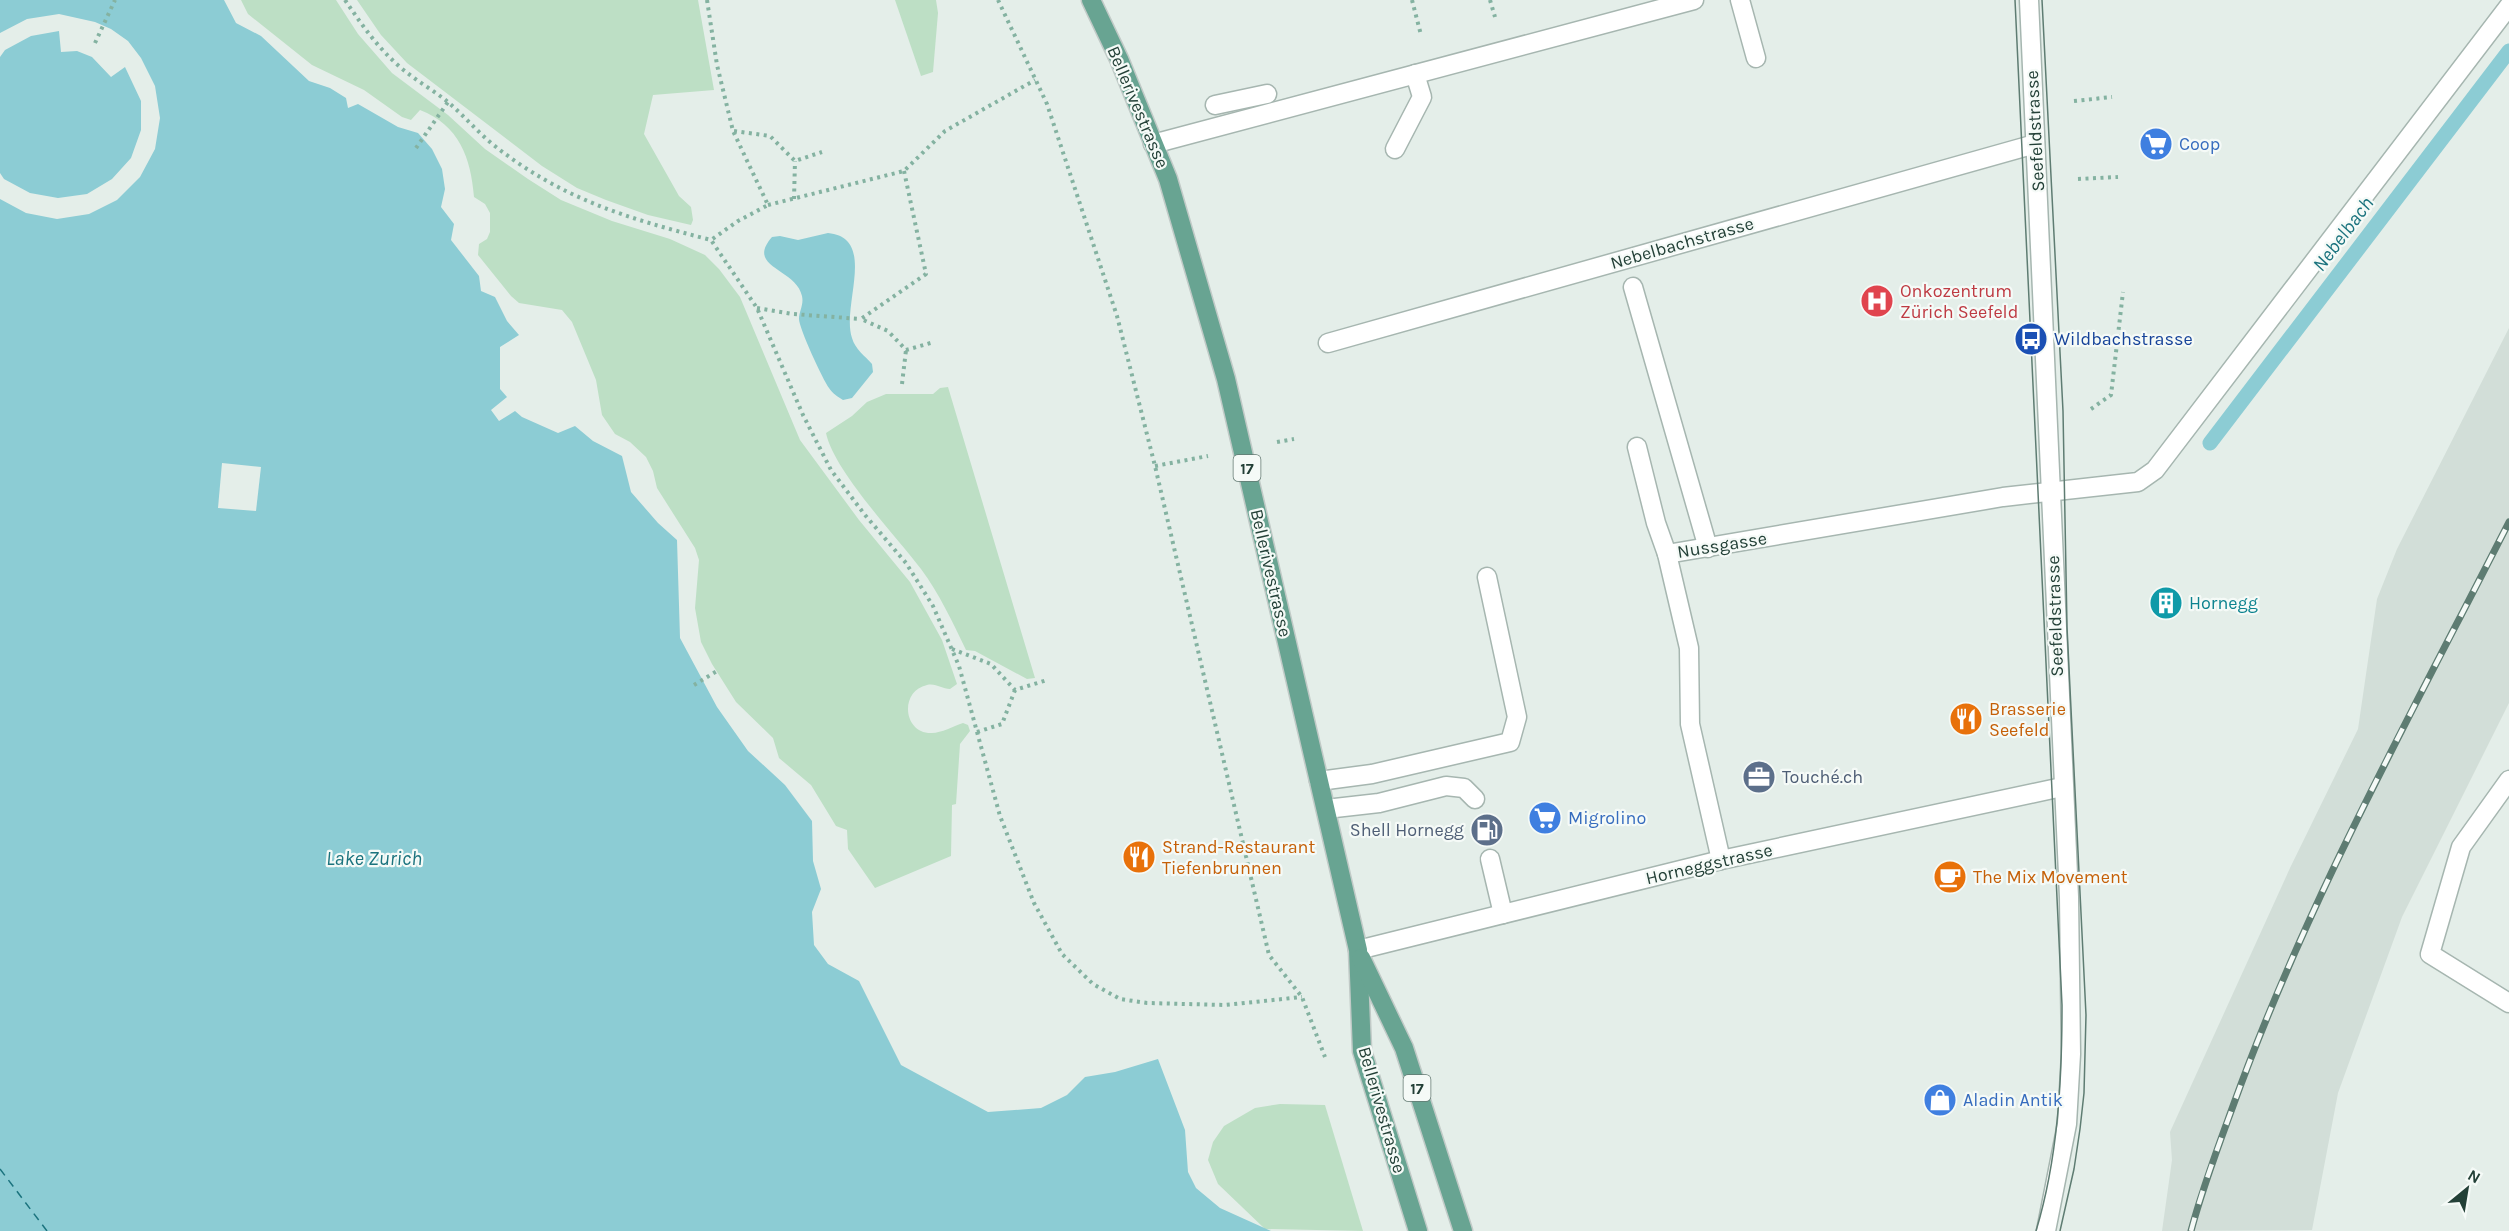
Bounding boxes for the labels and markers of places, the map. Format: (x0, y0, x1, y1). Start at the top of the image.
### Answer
supermarket icon: Coop (2138, 126, 2174, 162)
place label: Coop (2179, 133, 2220, 155)
place label: Onkozentrum Zürich Seefeld (1900, 280, 2018, 323)
hospital icon: Onkozentrum Zürich Seefeld (1859, 283, 1895, 319)
bus stop icon: Wildbachstrasse (2013, 321, 2049, 357)
place label: Wildbachstrasse (2054, 328, 2193, 350)
building icon: Hornegg (2148, 585, 2184, 621)
place label: Hornegg (2189, 592, 2258, 614)
place label: Brasserie Seefeld (1989, 698, 2066, 741)
restaurant icon: Brasserie Seefeld (1948, 701, 1984, 737)
office icon: Touché.ch (1741, 759, 1777, 795)
place label: Touché.ch (1782, 766, 1863, 788)
supermarket icon: Migrolino (1527, 800, 1563, 836)
place label: Migrolino (1568, 807, 1646, 829)
fuel station icon: Shell Hornegg (1469, 812, 1505, 848)
place label: Shell Hornegg (1350, 819, 1464, 841)
place label: Strand-Restaurant Tiefenbrunnen (1162, 836, 1315, 879)
restaurant icon: Strand-Restaurant Tiefenbrunnen (1121, 839, 1157, 875)
cafe icon: The Mix Movement (1932, 859, 1968, 895)
place label: The Mix Movement (1973, 866, 2128, 888)
shop icon: Aladin Antik (1922, 1082, 1958, 1118)
place label: Aladin Antik (1963, 1089, 2063, 1111)

